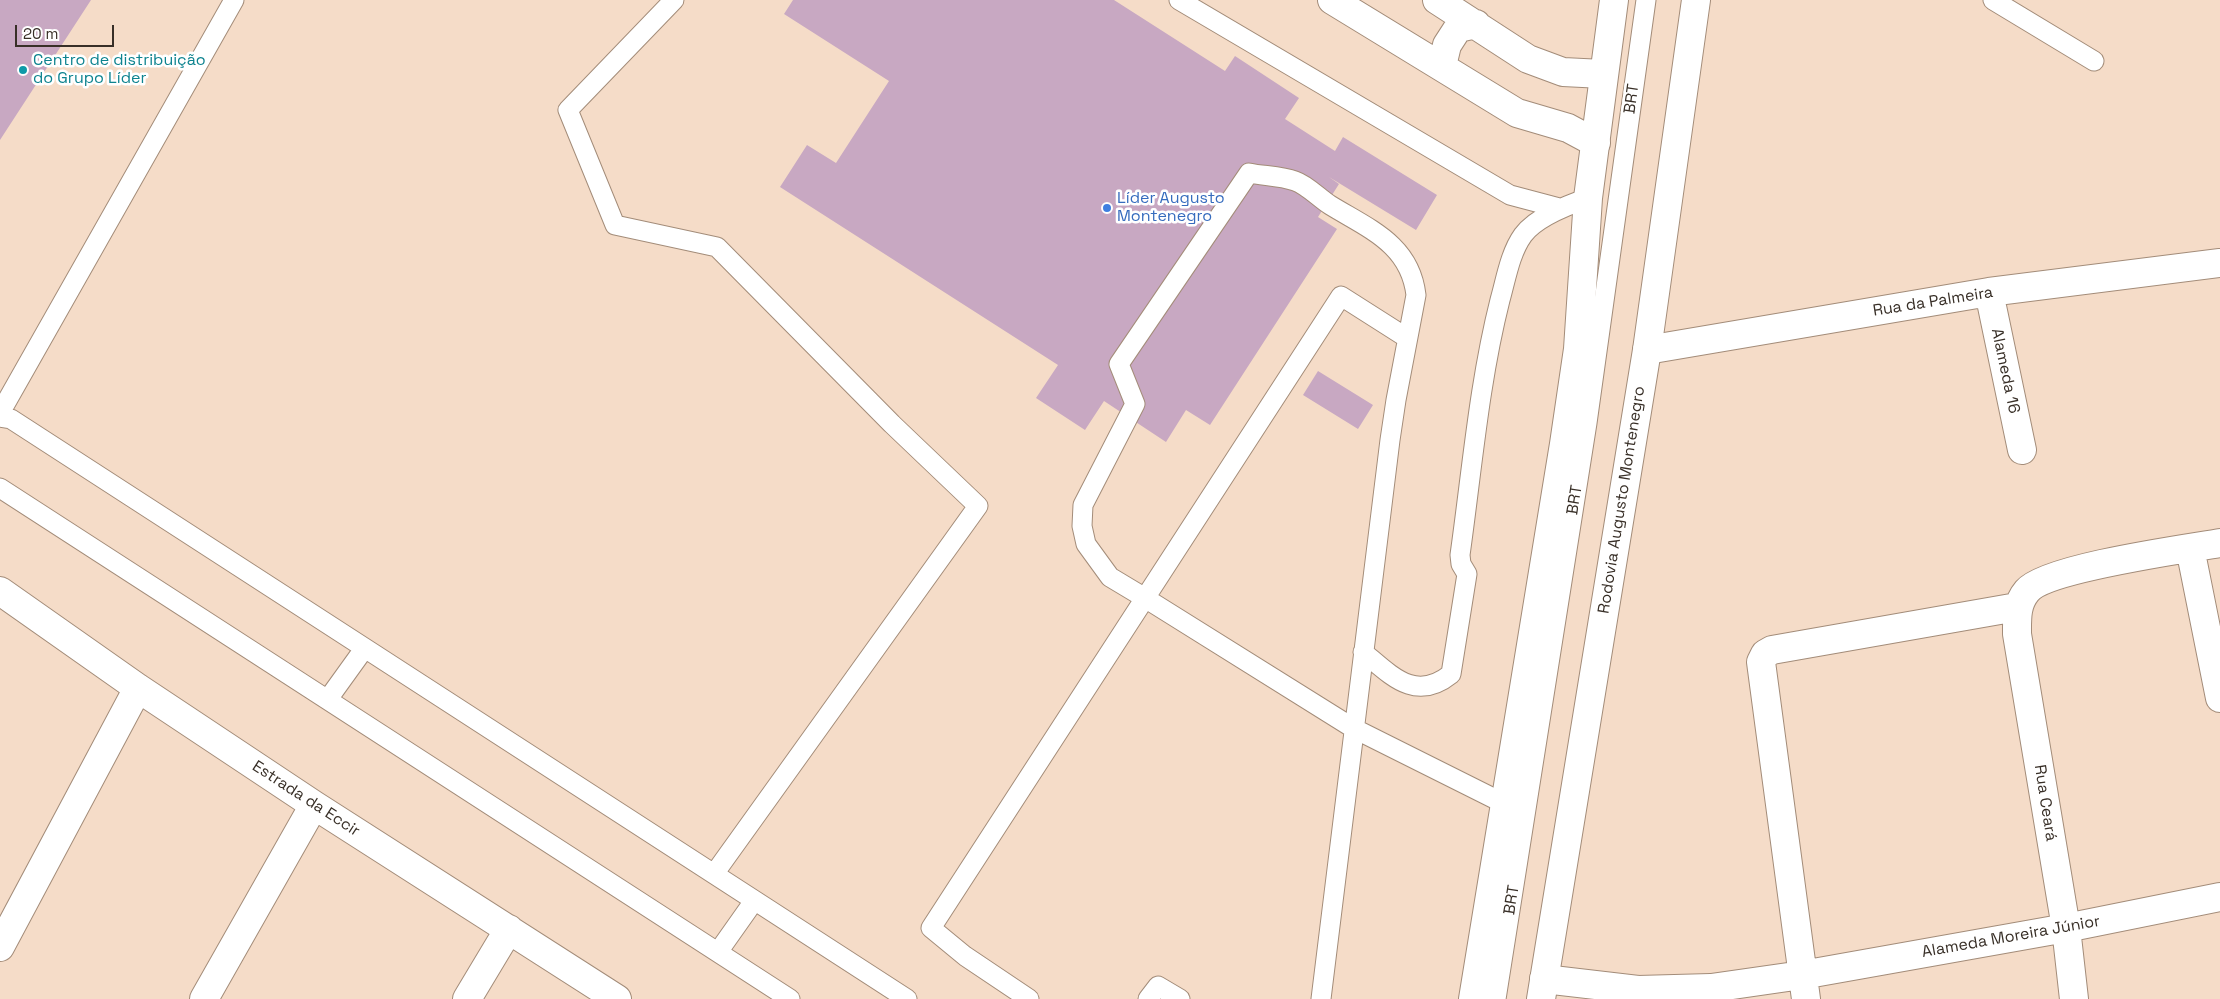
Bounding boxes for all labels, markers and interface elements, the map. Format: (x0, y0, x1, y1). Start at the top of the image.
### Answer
scale bar (18, 15, 116, 47)
text: 20 m (23, 24, 58, 43)
place label: Centro de distribuição do Grupo Líder (33, 51, 206, 89)
marker: Centro de distribuição do Grupo Líder (17, 64, 29, 76)
street label: BRT (1620, 83, 1644, 115)
place label: Líder Augusto Montenegro (1117, 189, 1225, 227)
marker: Líder Augusto Montenegro (1101, 202, 1113, 214)
street label: Rua da Palmeira (1872, 283, 1994, 321)
street label: Alameda 16 (1987, 327, 2023, 415)
street label: Rodovia Augusto Montenegro (1595, 385, 1649, 615)
street label: BRT (1563, 484, 1587, 516)
street label: Estrada da Eccir (248, 757, 364, 841)
street label: Rua Ceará (2029, 763, 2061, 843)
street label: BRT (1500, 884, 1524, 916)
street label: Alameda Moreira Júnior (1920, 912, 2102, 962)

